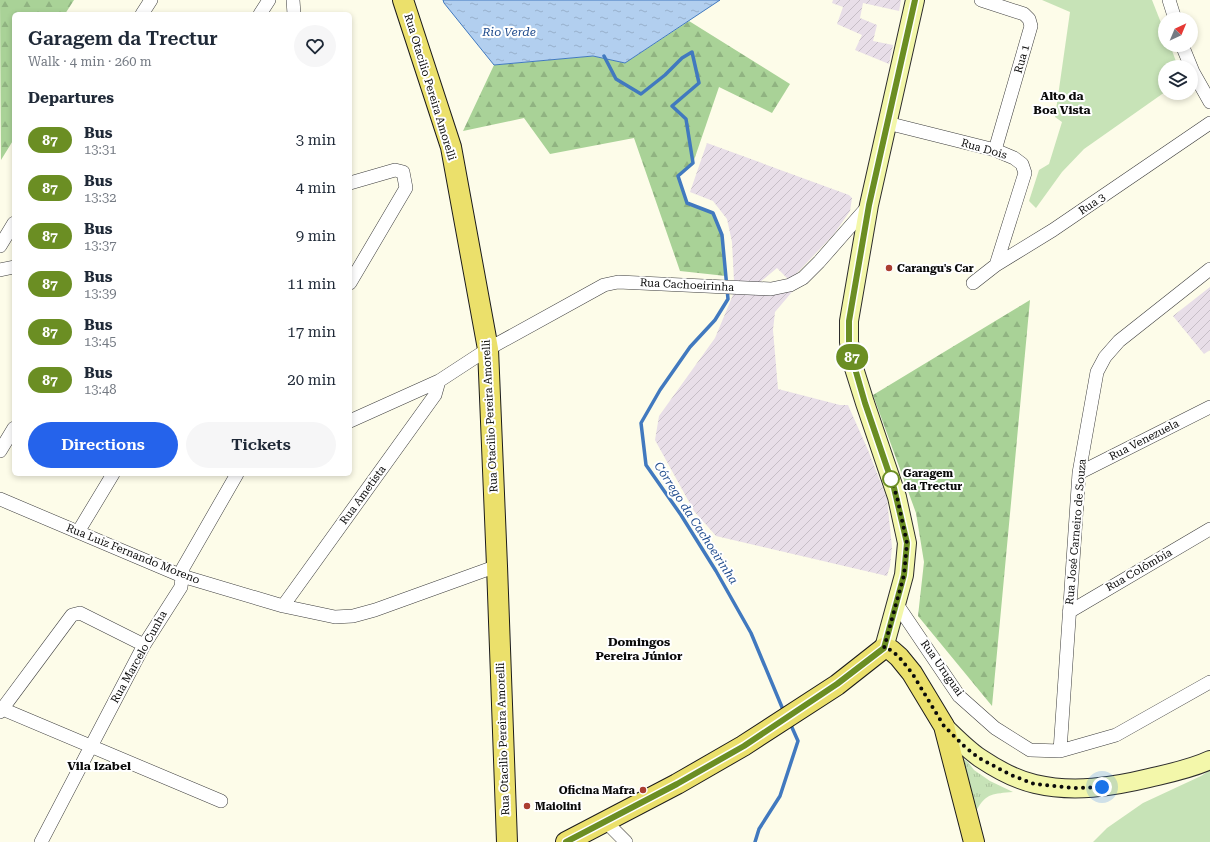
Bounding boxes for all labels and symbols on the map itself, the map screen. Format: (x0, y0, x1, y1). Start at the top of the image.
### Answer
street label: Rua Otacilio Pereira Amorelli (401, 12, 459, 162)
north arrow (1158, 12, 1198, 52)
water label: Rio Verde (481, 25, 536, 39)
street label: Rua 1 (1012, 43, 1032, 75)
district label: Alto da Boa Vista (1033, 89, 1091, 117)
street label: Rua Dois (960, 136, 1008, 162)
street label: Rua 3 (1076, 190, 1108, 218)
place label: Carangu's Car (897, 262, 974, 275)
marker: Carangu's Car (884, 263, 894, 273)
street label: Rua Cachoeirinha (640, 276, 734, 294)
street label: Rua Otacilio Pereira Amorelli (479, 339, 500, 493)
line badge: 87 (834, 344, 870, 370)
street label: Rua Venezuela (1107, 417, 1181, 463)
street label: Rua José Carneiro de Souza (1063, 458, 1089, 606)
water label: Córrego da Cachoeirinha (651, 459, 741, 587)
street label: Rua Ametista (337, 463, 389, 527)
place label: Garagem da Trectur (903, 467, 962, 493)
marker: Garagem da Trectur (882, 470, 900, 488)
street label: Rua Luiz Fernando Moreno (64, 521, 202, 587)
street label: Rua Colômbia (1104, 546, 1174, 594)
street label: Rua Marcelo Cunha (108, 609, 170, 705)
district label: Domingos Pereira Júnior (595, 635, 683, 663)
street label: Rua Uruguai (918, 637, 966, 699)
street label: Rua Otacilio Pereira Amorelli (494, 662, 512, 816)
district label: Vila Izabel (67, 759, 131, 773)
your location (1092, 777, 1112, 797)
place label: Oficina Mafra (559, 784, 636, 797)
marker: Oficina Mafra (638, 785, 648, 795)
place label: Maiolini (535, 800, 582, 813)
marker: Maiolini (522, 801, 532, 811)

